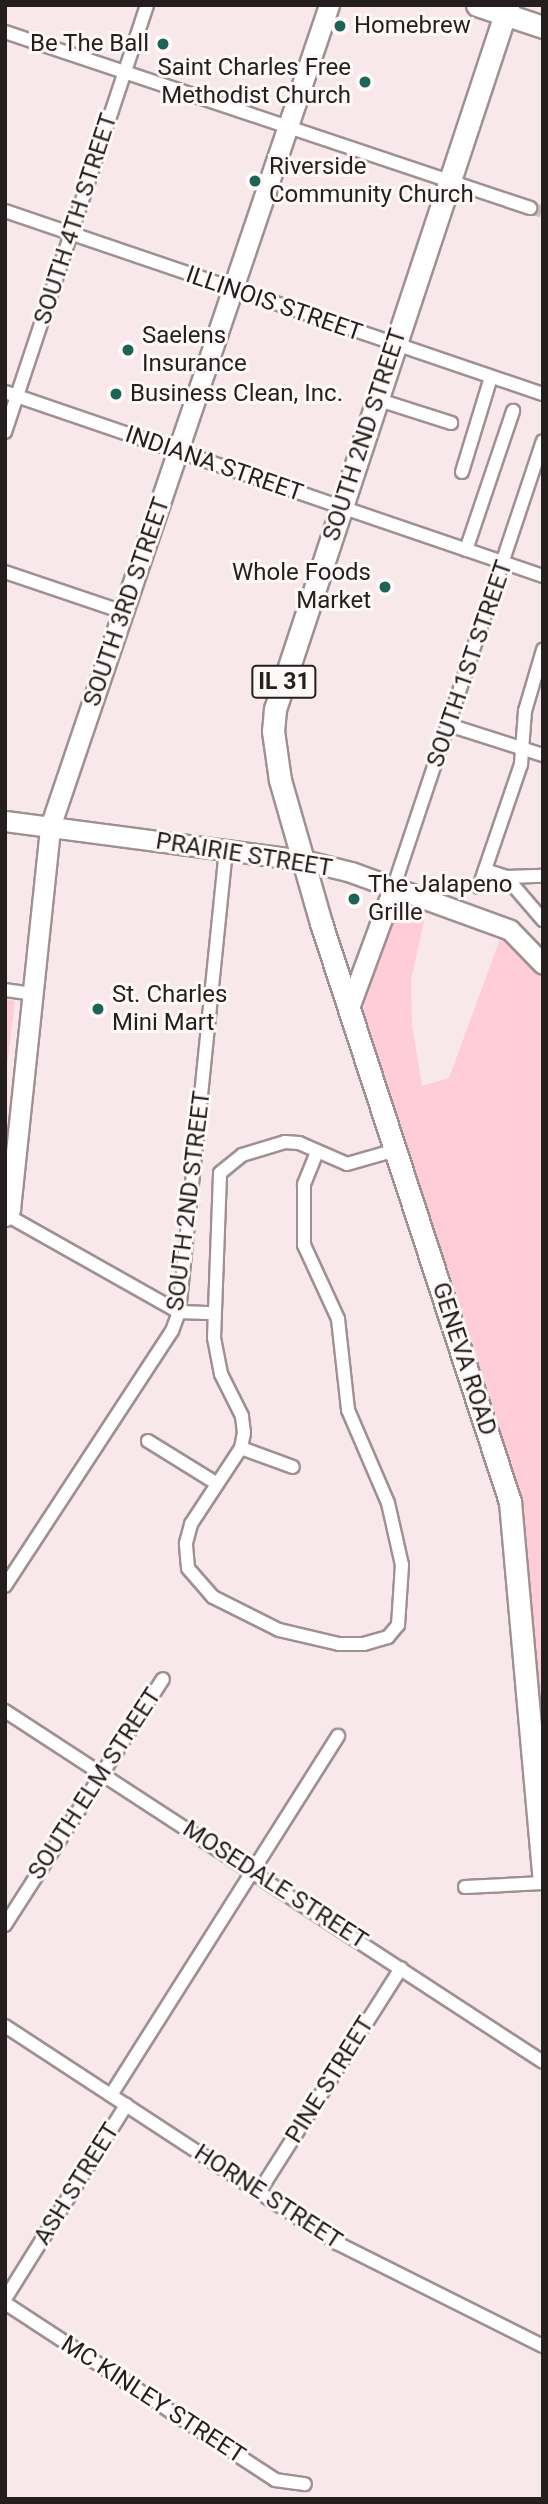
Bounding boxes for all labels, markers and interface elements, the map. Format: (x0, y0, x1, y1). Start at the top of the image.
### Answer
place label: Homebrew (354, 12, 471, 40)
marker: Homebrew (332, 18, 348, 34)
place label: Be The Ball (29, 30, 149, 58)
marker: Be The Ball (155, 36, 171, 52)
place label: Saint Charles Free Methodist Church (158, 54, 351, 110)
marker: Saint Charles Free Methodist Church (357, 74, 373, 90)
street label: SOUTH 4TH STREET (28, 110, 124, 328)
place label: Riverside Community Church (269, 153, 474, 209)
marker: Riverside Community Church (247, 173, 263, 189)
street label: ILLINOIS STREET (182, 260, 366, 348)
place label: Saelens Insurance (142, 322, 247, 378)
street label: SOUTH 2ND STREET (317, 325, 413, 545)
marker: Saelens Insurance (120, 342, 136, 358)
place label: Business Clean, Inc. (130, 380, 343, 408)
marker: Business Clean, Inc. (108, 386, 124, 402)
street label: INDIANA STREET (121, 420, 307, 508)
street label: SOUTH 3RD STREET (78, 494, 176, 710)
street label: SOUTH 1ST STREET (421, 557, 519, 771)
place label: Whole Foods Market (232, 559, 371, 615)
marker: Whole Foods Market (377, 579, 393, 595)
road number: IL 31 (251, 662, 317, 702)
street label: PRAIRIE STREET (154, 827, 334, 883)
place label: The Jalapeno Grille (368, 871, 513, 927)
marker: The Jalapeno Grille (346, 891, 362, 907)
place label: St. Charles Mini Mart (112, 981, 227, 1037)
marker: St. Charles Mini Mart (90, 1001, 106, 1017)
street label: SOUTH 2ND STREET (161, 1089, 217, 1313)
street label: GENEVA ROAD (426, 1279, 502, 1439)
street label: SOUTH ELM STREET (22, 1683, 168, 1885)
street label: MOSEDALE STREET (177, 1815, 373, 1955)
street label: PINE STREET (280, 2011, 380, 2149)
street label: ASH STREET (28, 2118, 126, 2250)
street label: HORNE STREET (189, 2139, 347, 2255)
street label: MC KINLEY STREET (56, 2330, 250, 2470)

